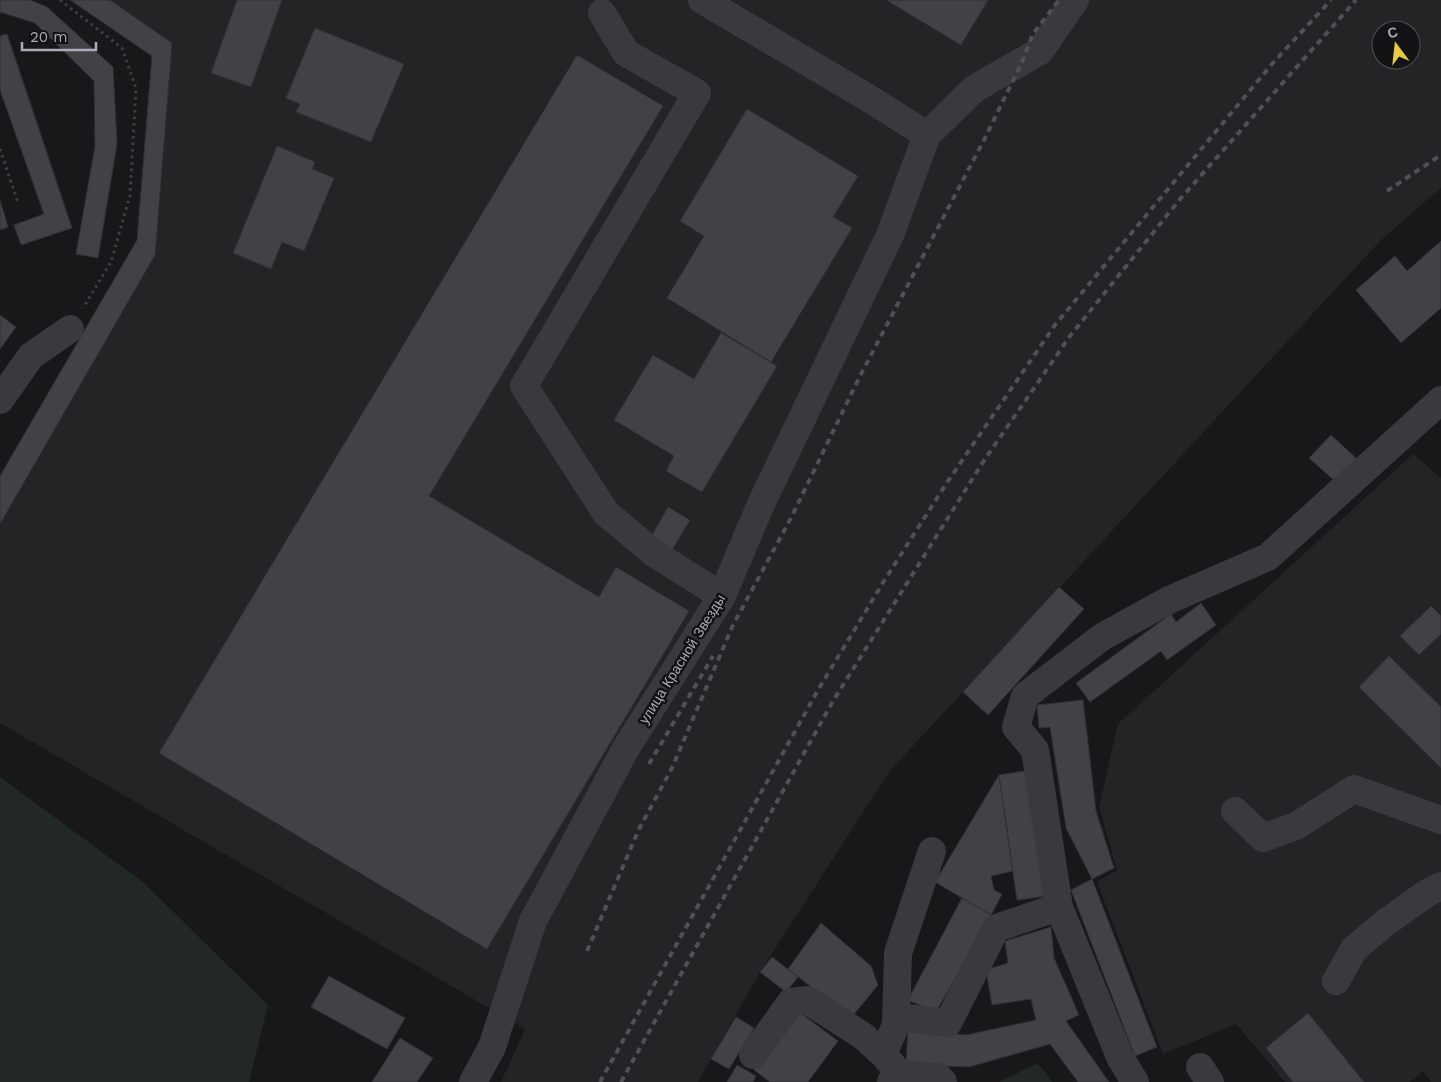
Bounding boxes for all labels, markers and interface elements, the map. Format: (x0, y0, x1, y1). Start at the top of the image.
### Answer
scale bar (22, 20, 96, 52)
north arrow (1371, 20, 1421, 70)
text: С (1386, 23, 1400, 41)
text: 20 m (30, 28, 68, 46)
street label: улица Красной Звезды (636, 591, 728, 727)

